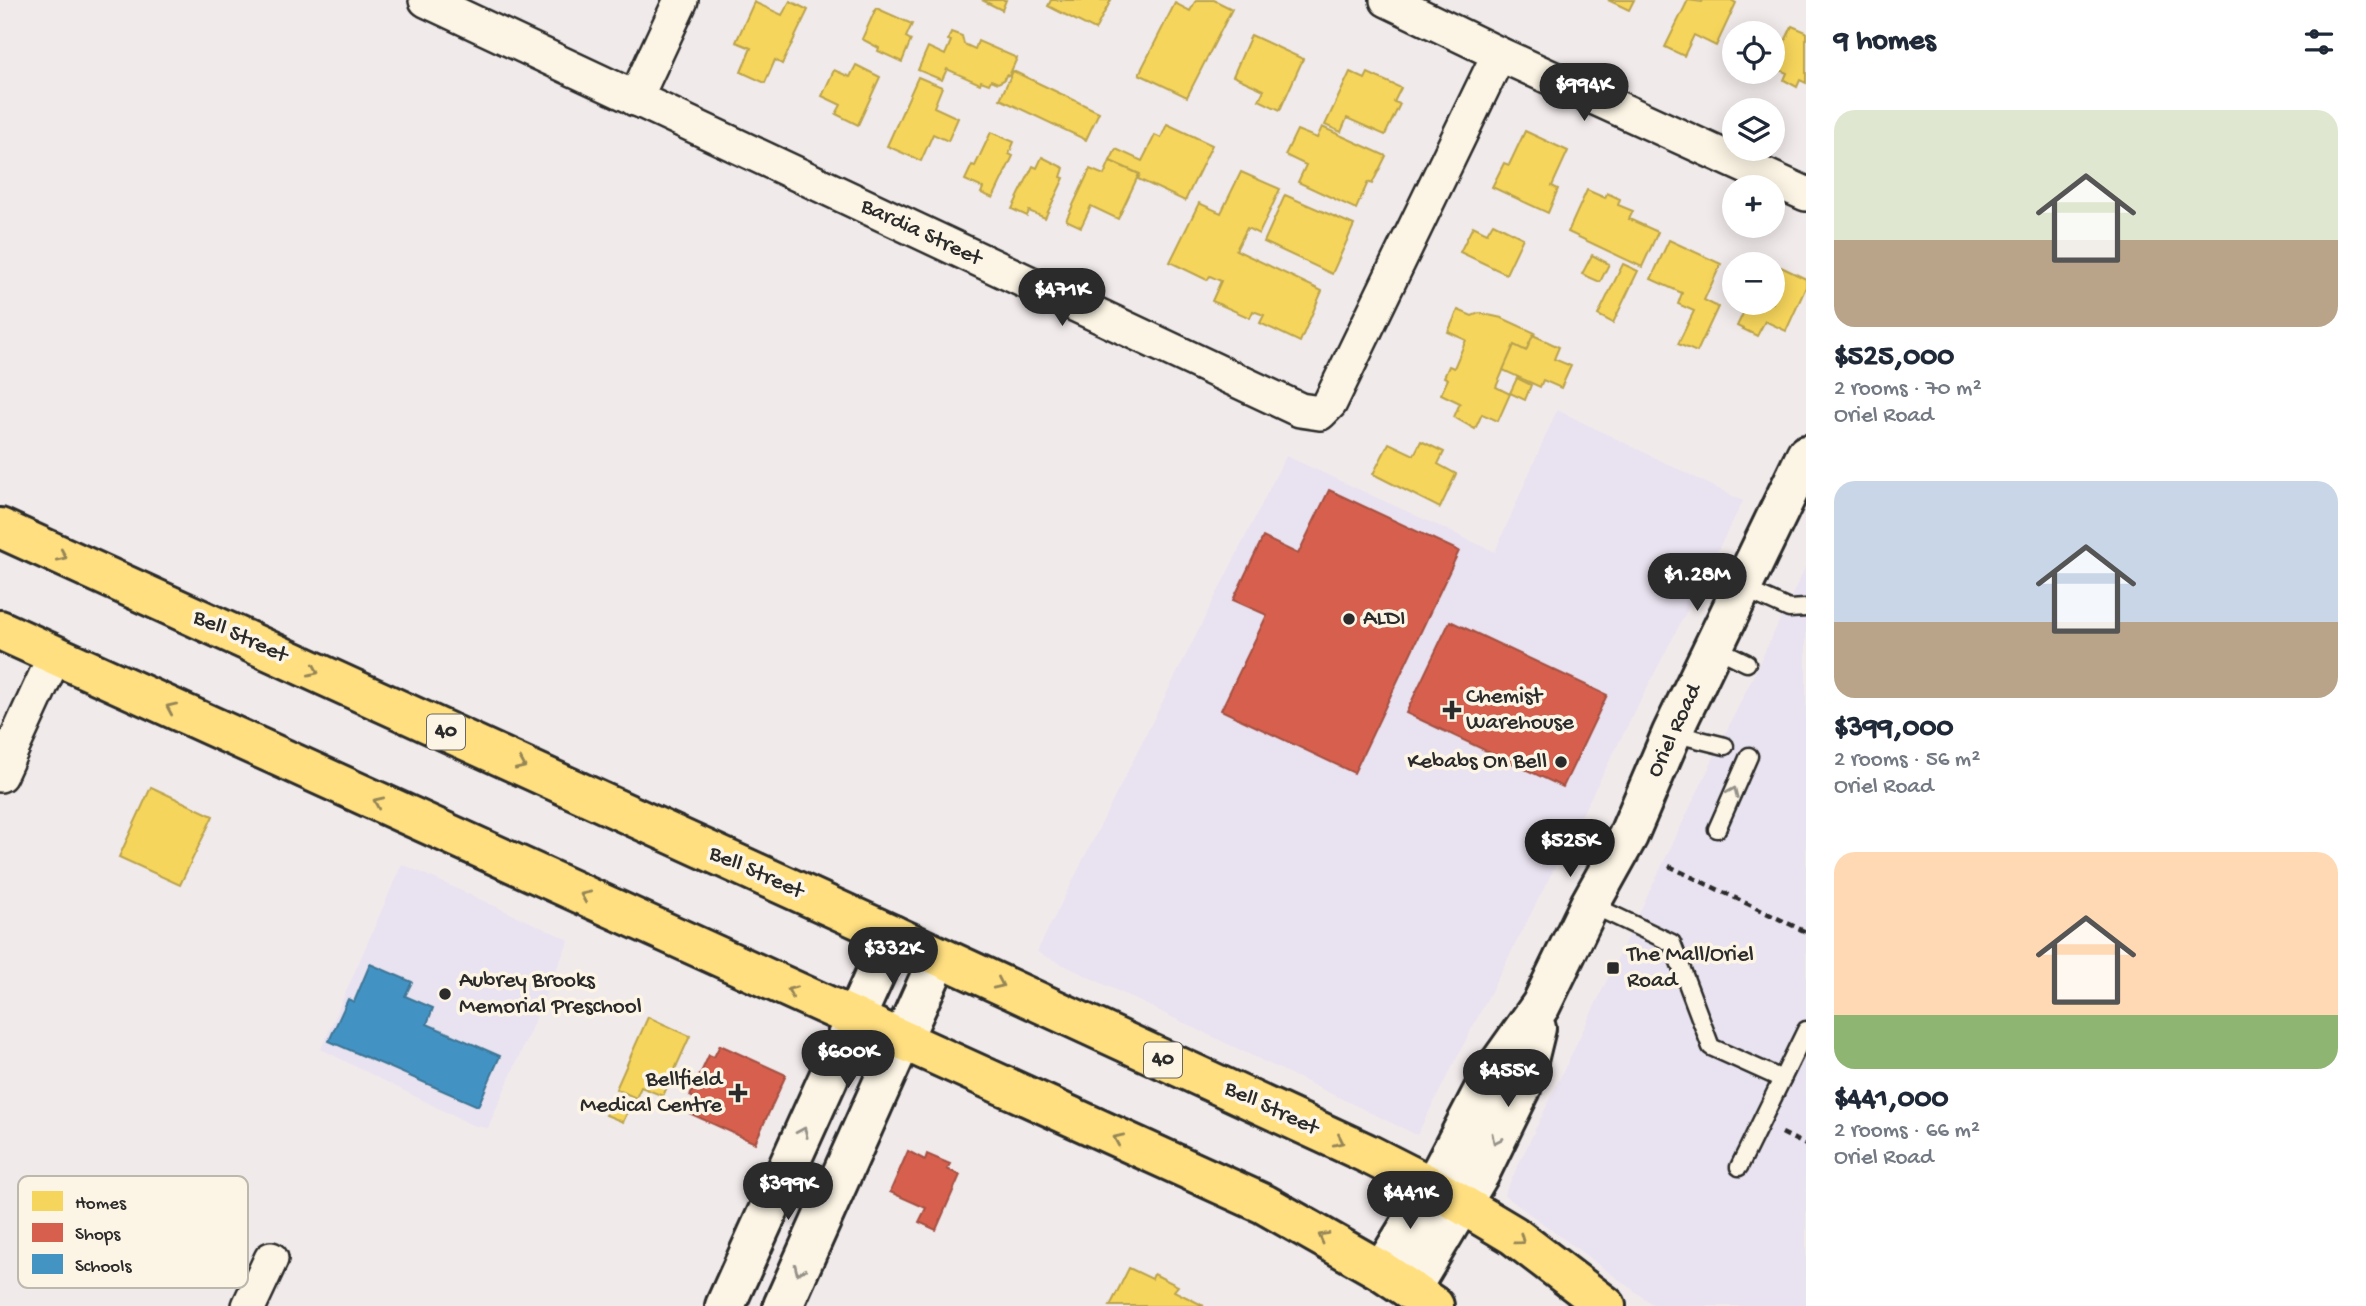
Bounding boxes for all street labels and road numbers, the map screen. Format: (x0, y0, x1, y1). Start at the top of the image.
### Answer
street label: Bardia Street (855, 193, 987, 274)
street label: Bell Street (188, 604, 293, 670)
street label: Oriel Road (1642, 679, 1709, 782)
road number: 40 (427, 714, 465, 750)
street label: Bell Street (704, 840, 809, 906)
road number: 40 (1144, 1042, 1182, 1078)
street label: Bell Street (1219, 1075, 1324, 1143)

